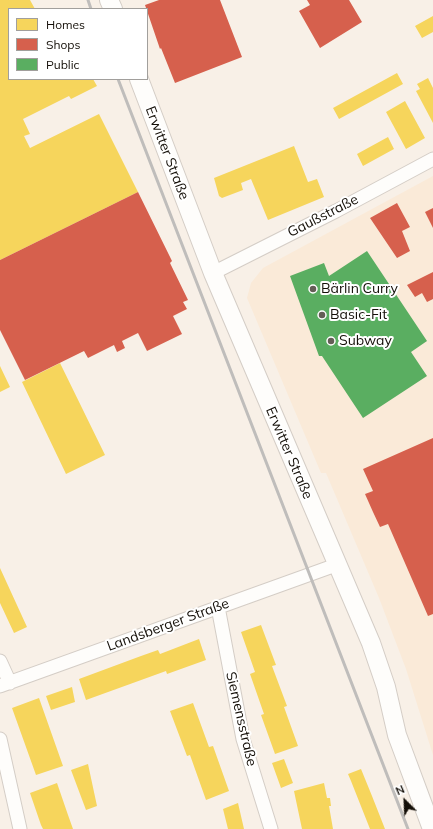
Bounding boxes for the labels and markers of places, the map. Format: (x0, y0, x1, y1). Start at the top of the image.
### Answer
place label: Bärlin Curry (321, 281, 398, 297)
marker: Bärlin Curry (308, 284, 318, 294)
place label: Basic-Fit (330, 307, 387, 323)
marker: Basic-Fit (317, 310, 327, 320)
place label: Subway (339, 333, 392, 349)
marker: Subway (326, 336, 336, 346)

